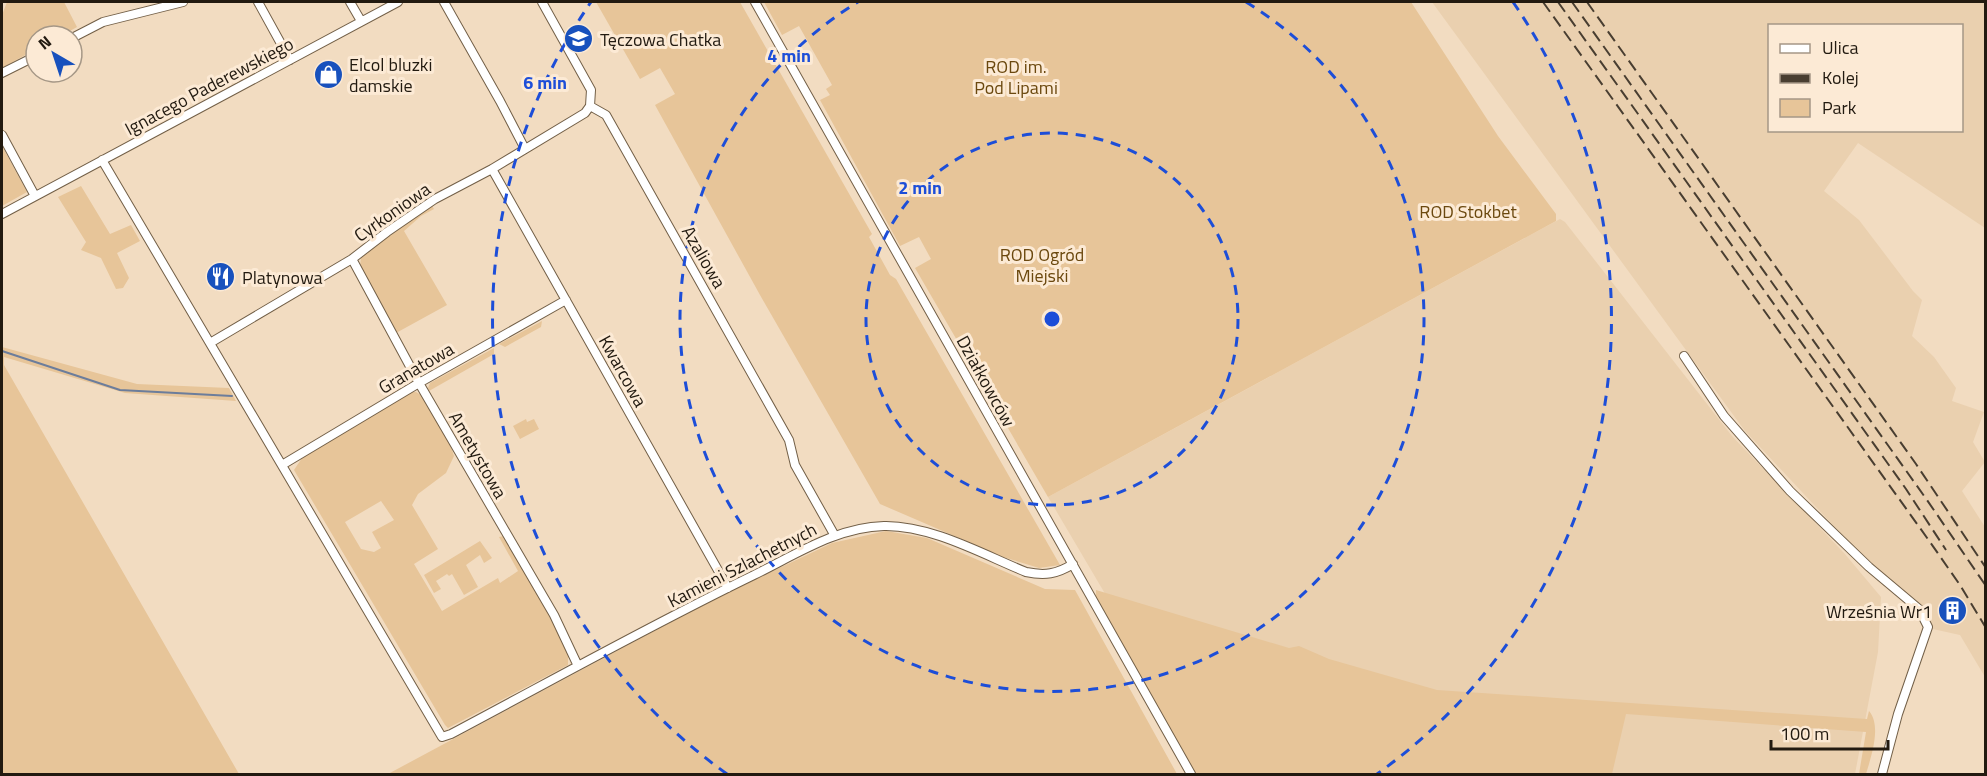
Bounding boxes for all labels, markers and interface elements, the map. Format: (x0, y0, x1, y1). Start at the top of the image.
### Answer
school or university icon: Tęczowa Chatka (563, 23, 595, 55)
north arrow (24, 24, 84, 84)
legend (1768, 24, 1963, 132)
place label: Tęczowa Chatka (600, 26, 721, 53)
text: N (33, 30, 56, 55)
street label: Ignacego Paderewskiego (120, 30, 298, 142)
text: Ulica (1822, 34, 1859, 61)
text: 4 min (767, 42, 811, 69)
place label: Elcol bluzki damskie (349, 51, 432, 99)
park label: ROD im. Pod Lipami (974, 53, 1058, 101)
shop icon: Elcol bluzki damskie (312, 58, 344, 90)
text: Kolej (1822, 64, 1859, 91)
text: 6 min (523, 69, 567, 96)
text: Park (1822, 94, 1857, 121)
text: 2 min (898, 174, 942, 201)
street label: Cyrkoniowa (348, 176, 436, 248)
park label: ROD Stokbet (1419, 198, 1517, 225)
street label: Azaliowa (675, 221, 733, 293)
park label: ROD Ogród Miejski (1000, 241, 1084, 289)
restaurant icon: Platynowa (205, 261, 237, 293)
place label: Platynowa (242, 264, 323, 291)
centre of rings (1042, 309, 1062, 329)
street label: Kwarcowa (592, 330, 654, 412)
street label: Działkowców (950, 330, 1022, 432)
street label: Granatowa (373, 335, 459, 401)
street label: Ametystowa (442, 406, 514, 504)
street label: Kamieni Szlachetnych (663, 516, 821, 614)
building icon: Września Wr1 (1937, 595, 1969, 627)
place label: Września Wr1 (1826, 598, 1932, 625)
scale bar (1771, 713, 1888, 751)
text: 100 m (1780, 720, 1829, 747)

